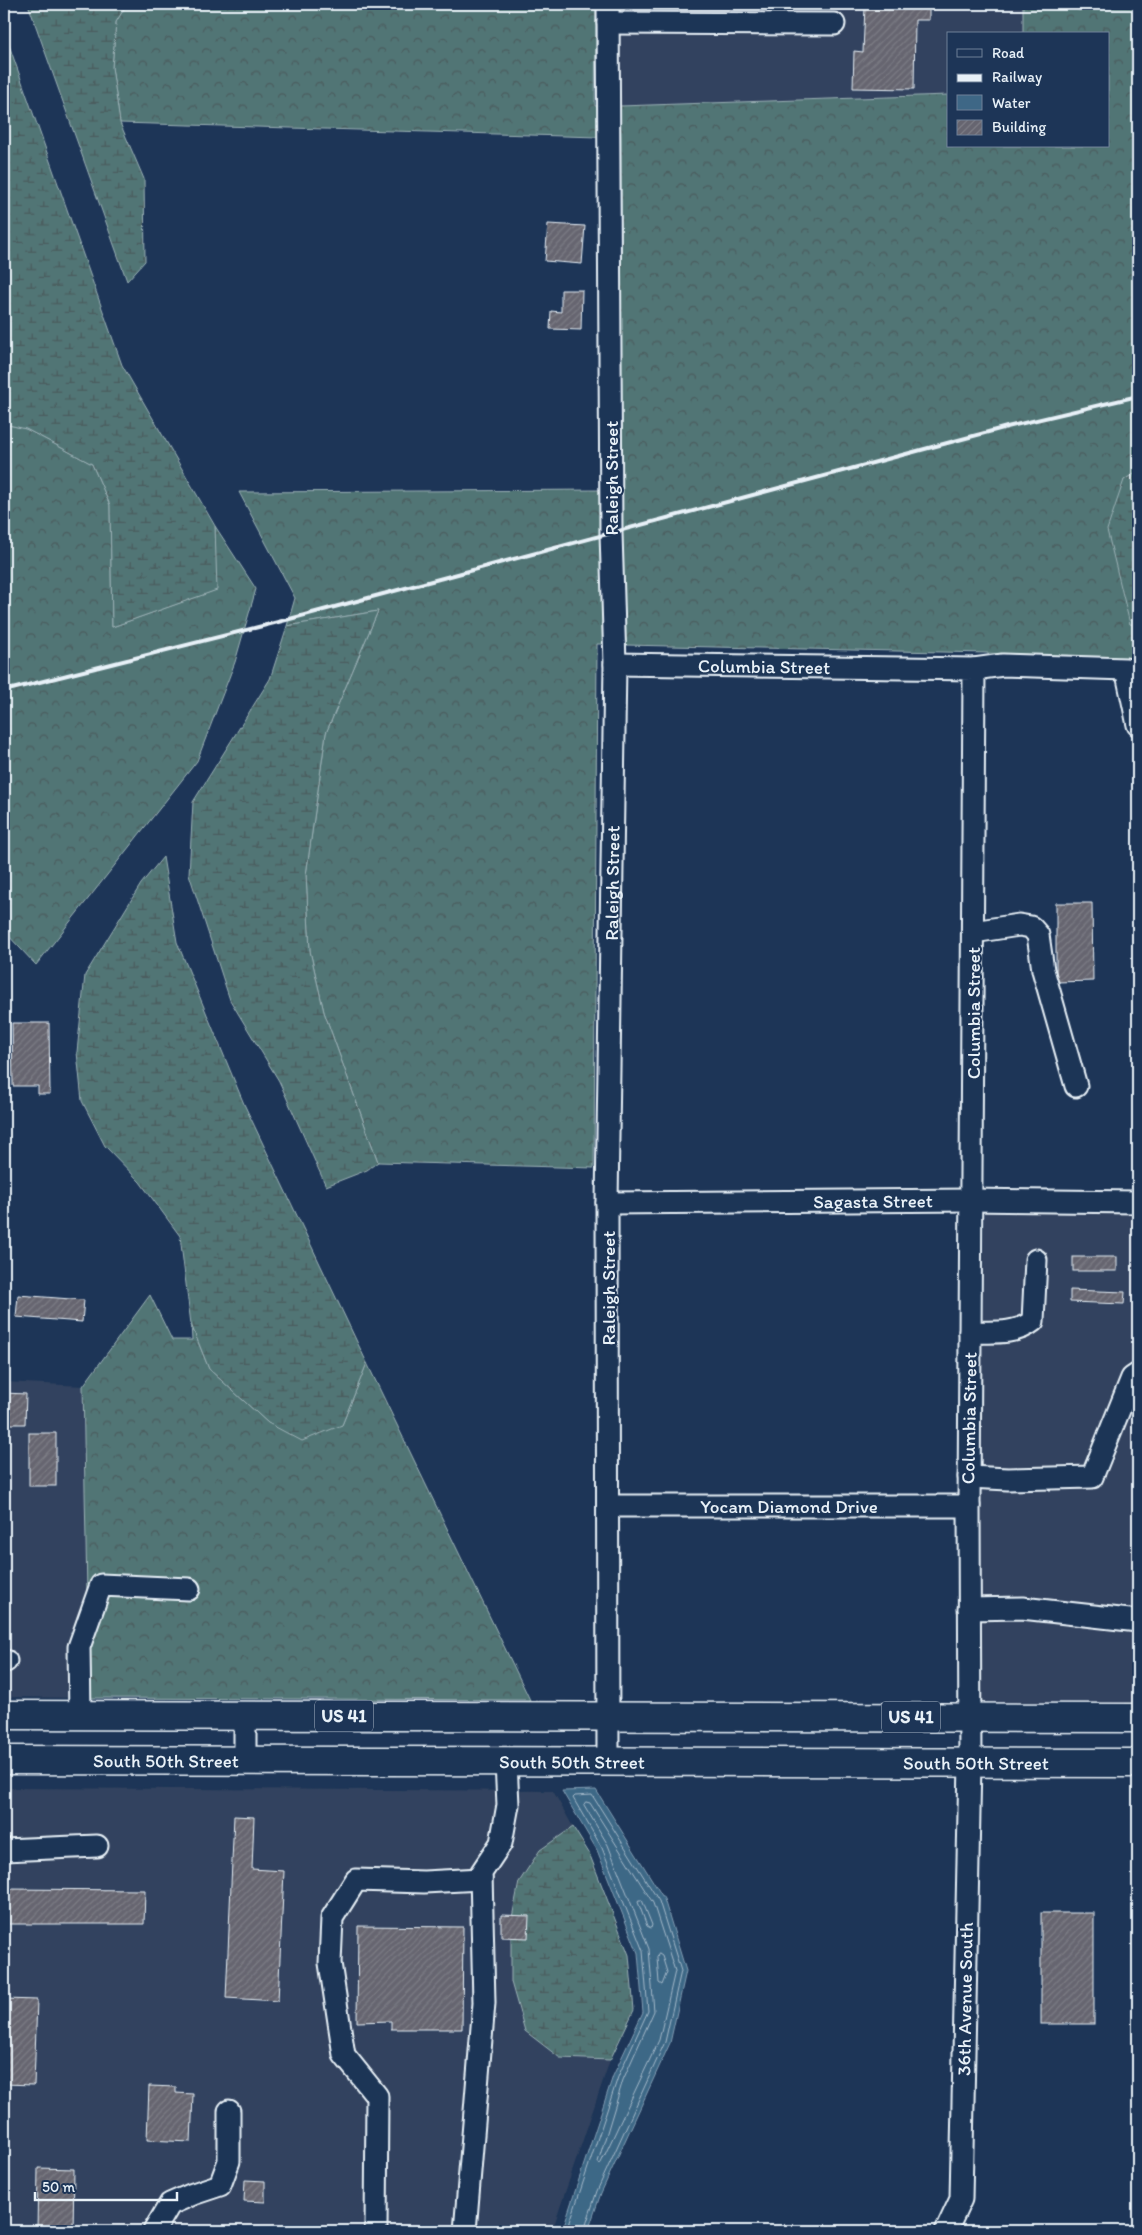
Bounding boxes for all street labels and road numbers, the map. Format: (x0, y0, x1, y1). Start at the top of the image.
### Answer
street label: Raleigh Street (600, 421, 623, 535)
street label: Columbia Street (698, 654, 830, 678)
street label: Raleigh Street (599, 825, 624, 941)
street label: Columbia Street (962, 947, 985, 1079)
street label: Sagasta Street (813, 1189, 933, 1213)
street label: Raleigh Street (597, 1231, 620, 1345)
street label: Columbia Street (956, 1352, 982, 1484)
street label: Yocam Diamond Drive (700, 1495, 878, 1518)
road number: US 41 (315, 1700, 373, 1732)
road number: US 41 (882, 1701, 940, 1732)
street label: South 50th Street (93, 1749, 239, 1772)
street label: South 50th Street (499, 1750, 645, 1773)
street label: South 50th Street (903, 1751, 1049, 1774)
street label: 36th Avenue South (952, 1922, 978, 2076)

